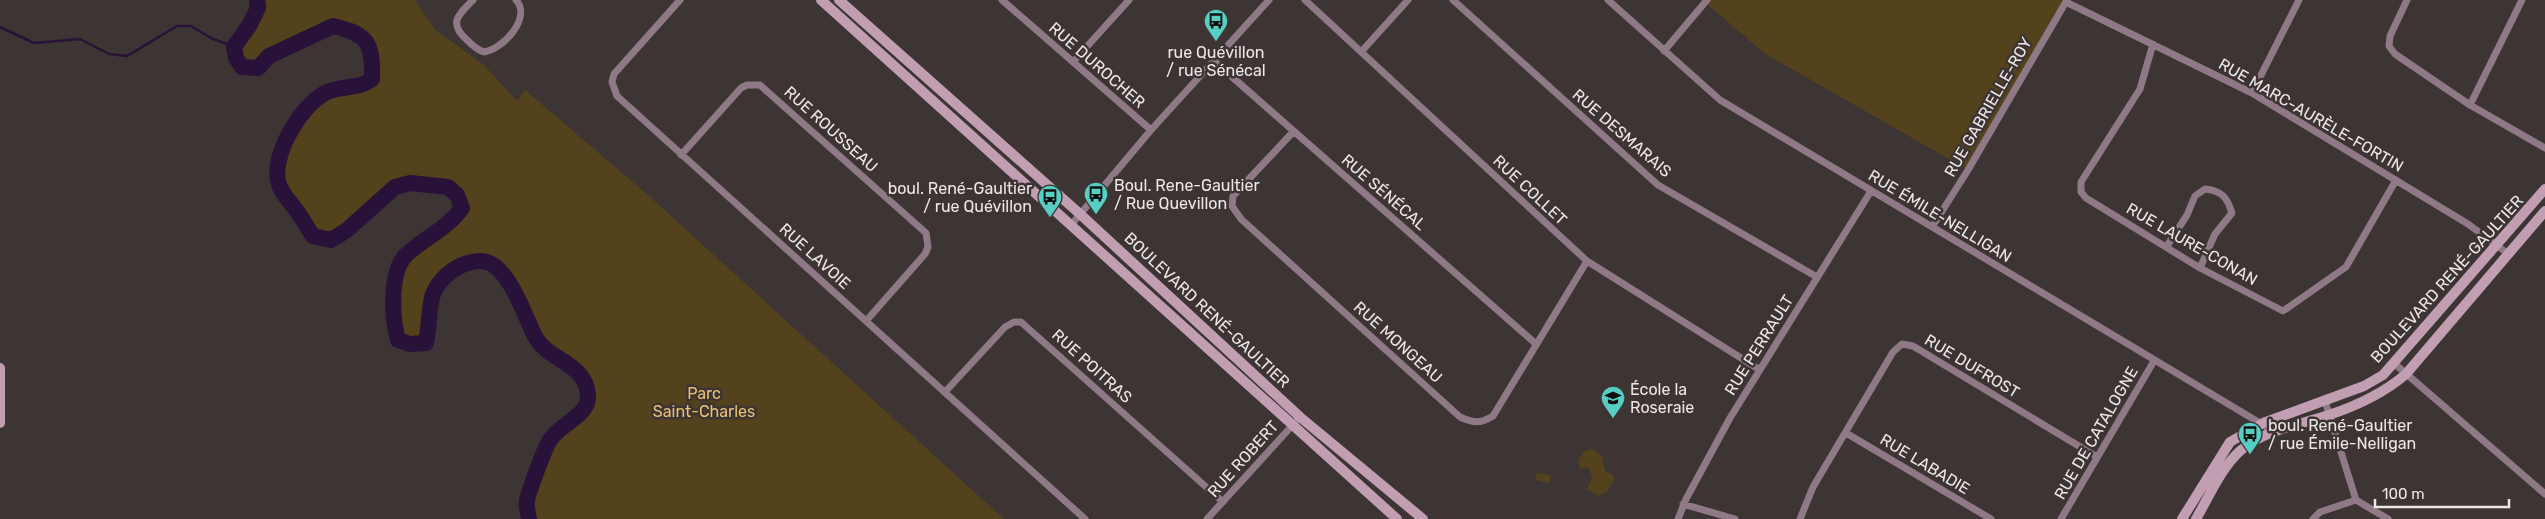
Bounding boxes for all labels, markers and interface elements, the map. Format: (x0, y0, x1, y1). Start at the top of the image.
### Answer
bus stop icon: rue Quévillon / rue Sénécal (1203, 8, 1229, 42)
street label: RUE DUROCHER (1045, 18, 1149, 112)
street label: RUE GABRIELLE-ROY (1940, 34, 2036, 180)
place label: rue Quévillon / rue Sénécal (1166, 43, 1266, 80)
street label: RUE MARC-AURÈLE-FORTIN (2215, 54, 2407, 176)
street label: RUE ROUSSEAU (780, 82, 882, 176)
street label: RUE DESMARAIS (1569, 85, 1675, 181)
street label: RUE SÉNÉCAL (1338, 150, 1430, 234)
street label: RUE COLLET (1489, 151, 1571, 229)
street label: RUE ÉMILE-NELLIGAN (1865, 166, 2015, 266)
place label: Boul. Rene-Gaultier / Rue Quevillon (1114, 176, 1260, 213)
place label: boul. René-Gaultier / rue Quévillon (888, 179, 1032, 216)
bus stop icon: Boul. Rene-Gaultier / Rue Quevillon (1083, 181, 1109, 215)
bus stop icon: boul. René-Gaultier / rue Quévillon (1037, 184, 1063, 218)
street label: BOULEVARD RENÉ-GAULTIER (2367, 191, 2527, 367)
street label: RUE LAURE-CONAN (2123, 199, 2261, 289)
street label: RUE LAVOIE (775, 219, 855, 293)
street label: BOULEVARD RENÉ-GAULTIER (1120, 228, 1294, 392)
street label: RUE PERRAULT (1721, 291, 1797, 399)
street label: RUE MONGEAU (1350, 297, 1446, 387)
street label: RUE POITRAS (1048, 325, 1136, 407)
street label: RUE DUFROST (1921, 330, 2023, 402)
street label: RUE DE CATALOGNE (2050, 363, 2142, 503)
place label: École la Roseraie (1630, 380, 1694, 417)
park label: Parc Saint-Charles (653, 384, 755, 421)
school or university icon: École la Roseraie (1600, 385, 1626, 419)
place label: boul. René-Gaultier / rue Émile-Nelligan (2268, 416, 2416, 453)
street label: RUE ROBERT (1204, 417, 1282, 501)
bus stop icon: boul. René-Gaultier / rue Émile-Nelligan (2237, 421, 2263, 455)
street label: RUE LABADIE (1877, 430, 1973, 498)
scale bar (2375, 476, 2509, 508)
text: 100 m (2382, 485, 2424, 503)

